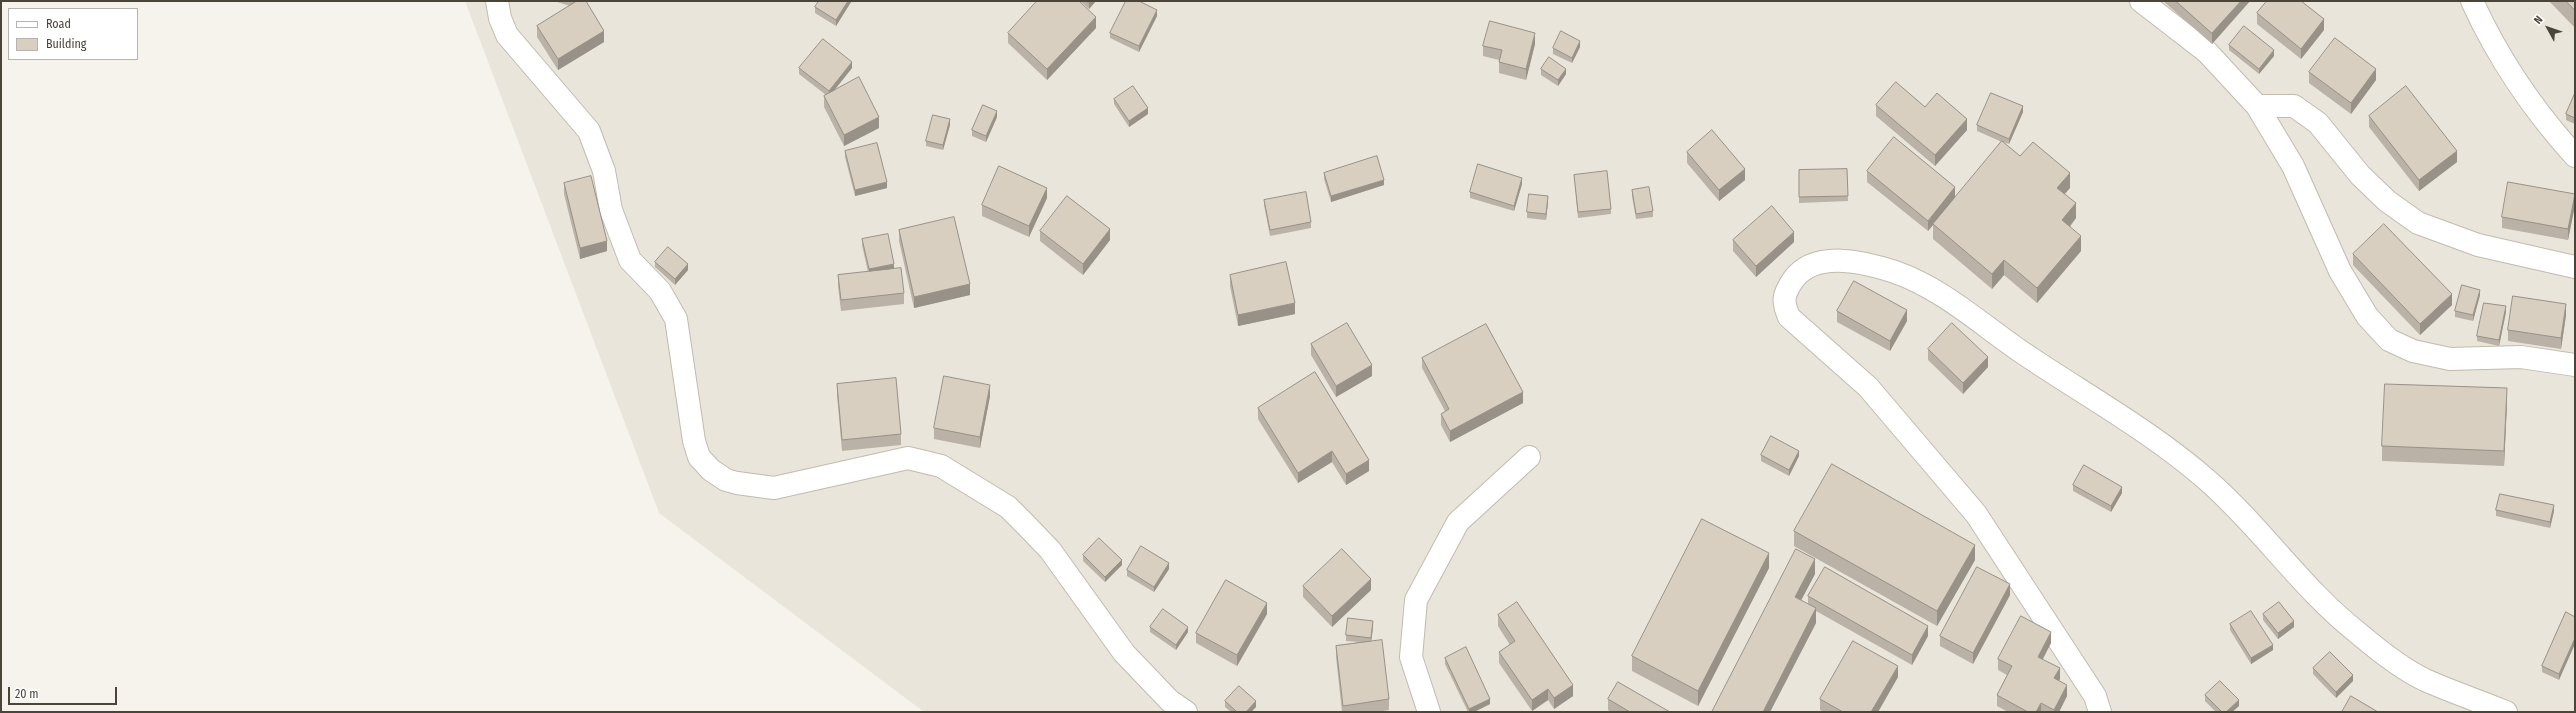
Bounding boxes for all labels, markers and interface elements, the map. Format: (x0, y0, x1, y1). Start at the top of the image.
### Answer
legend (8, 8, 138, 60)
north arrow (2528, 8, 2568, 48)
text: N (2531, 13, 2546, 27)
text: Road (46, 17, 71, 31)
text: Building (46, 37, 86, 51)
scale bar (10, 679, 119, 705)
text: 20 m (15, 687, 39, 701)

